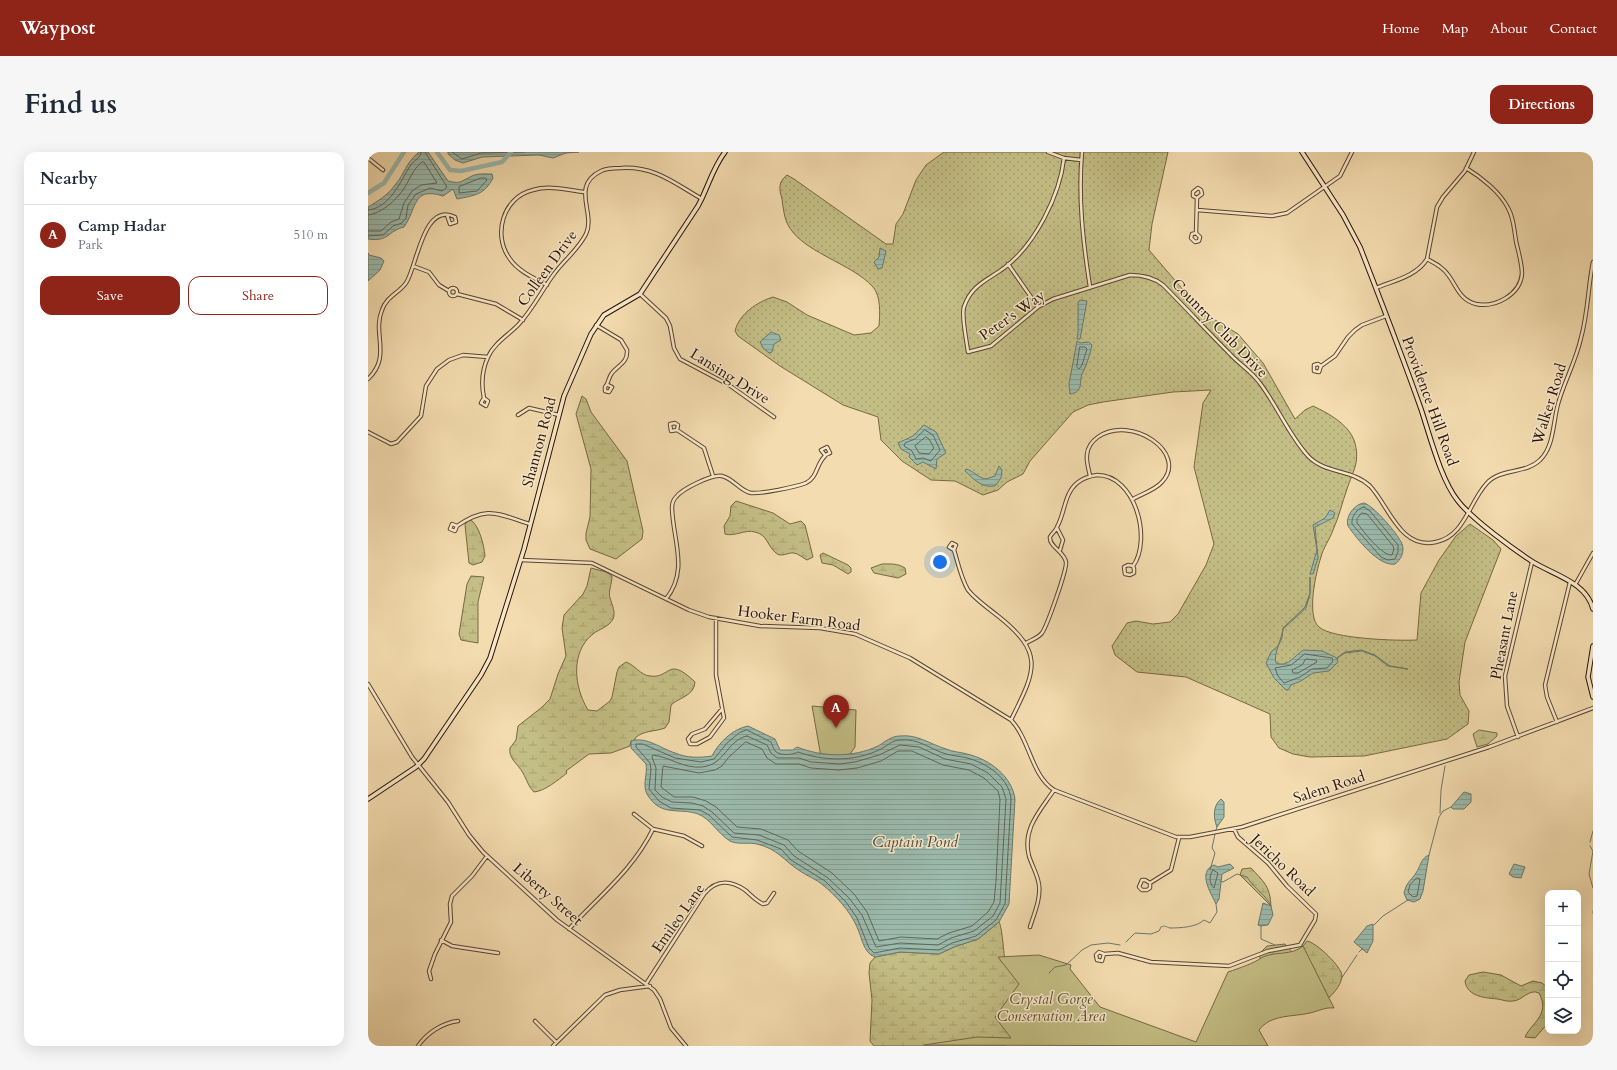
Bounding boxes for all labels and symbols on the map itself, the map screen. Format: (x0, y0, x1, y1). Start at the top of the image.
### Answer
street label: Colleen Drive (513, 226, 582, 310)
street label: Country Club Drive (1168, 274, 1273, 382)
street label: Peter's Way (975, 285, 1049, 345)
street label: Providence Hill Road (1397, 333, 1463, 469)
street label: Lansing Drive (686, 344, 774, 409)
street label: Walker Road (1527, 361, 1571, 448)
street label: Shannon Road (517, 395, 561, 489)
your location (930, 552, 950, 572)
street label: Pheasant Lane (1486, 589, 1522, 681)
street label: Hooker Farm Road (737, 601, 861, 635)
pin: A (823, 695, 849, 728)
street label: Salem Road (1291, 766, 1367, 808)
street label: Jericho Road (1245, 828, 1319, 901)
water label: Captain Pond (872, 831, 959, 853)
street label: Liberty Street (509, 858, 587, 930)
street label: Emileo Lane (647, 879, 709, 956)
park label: Crystal Gorge Conservation Area (997, 989, 1106, 1026)

